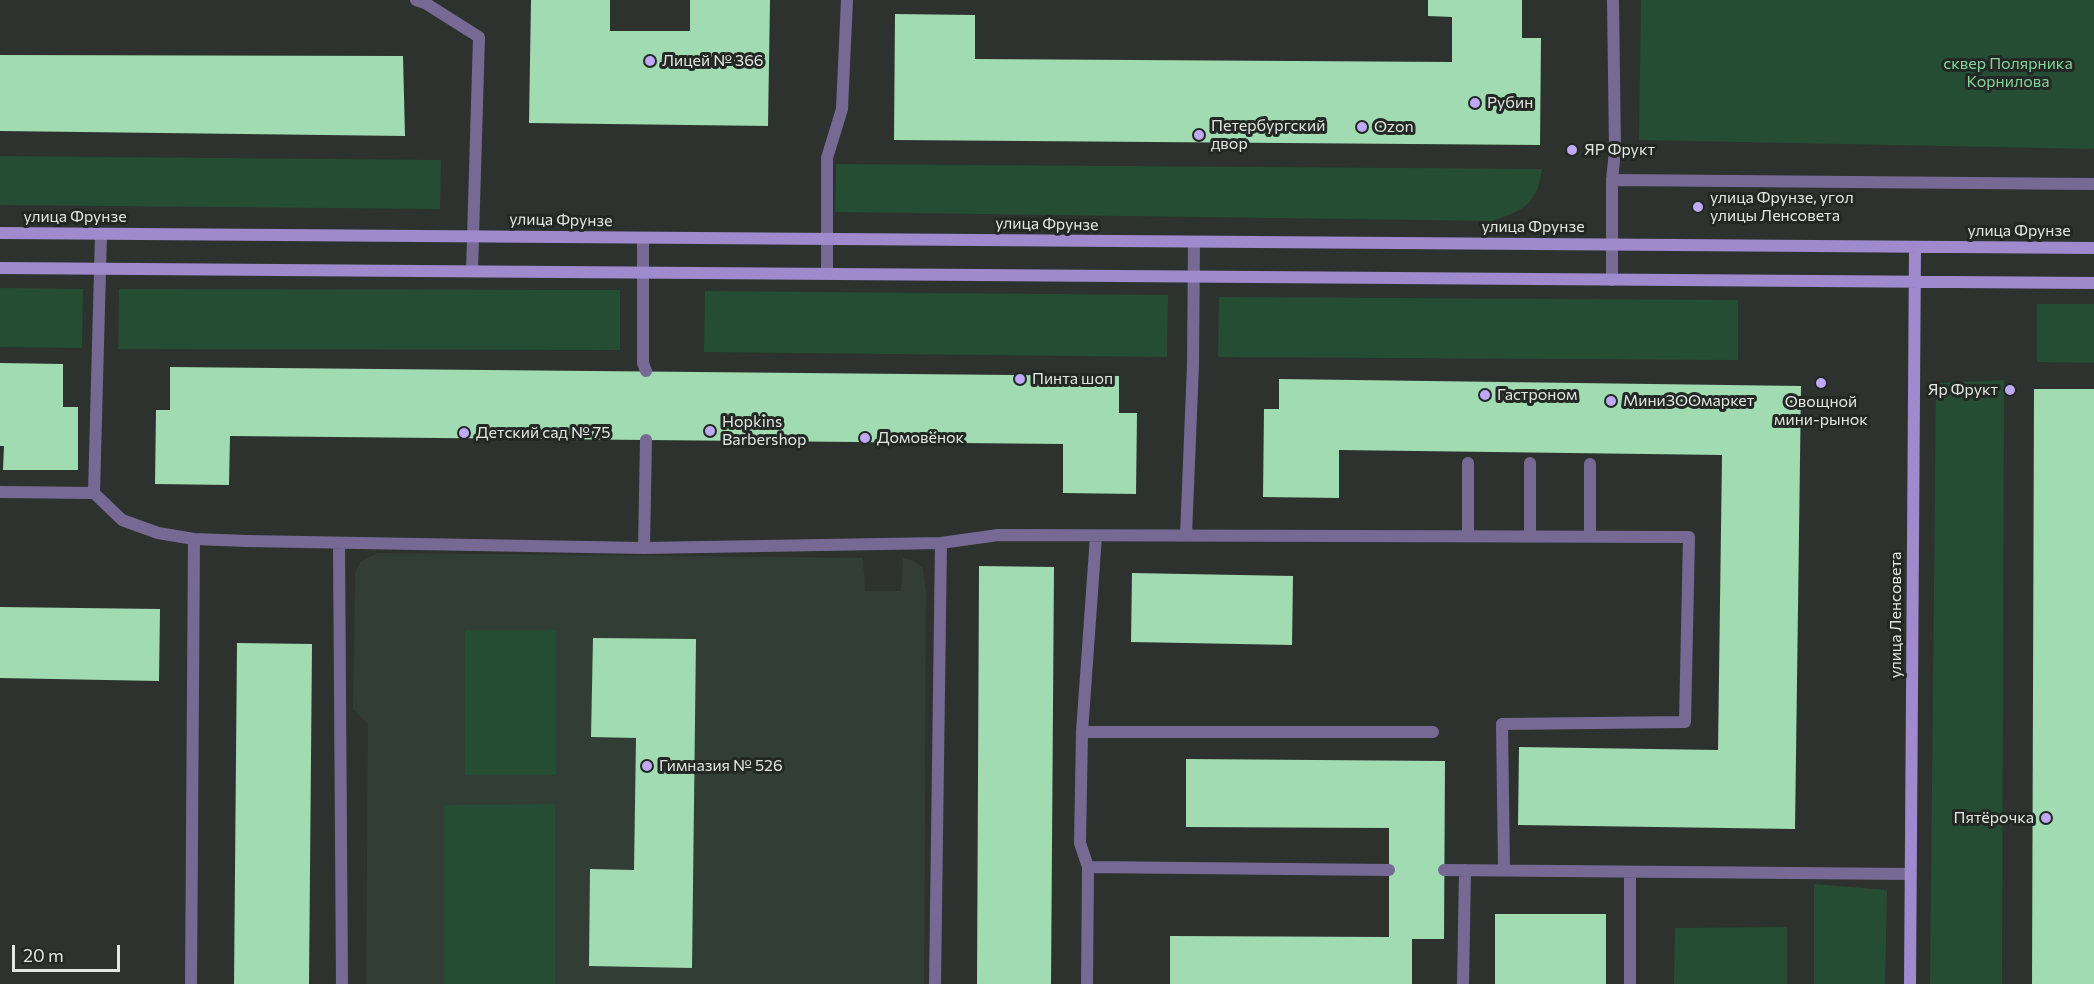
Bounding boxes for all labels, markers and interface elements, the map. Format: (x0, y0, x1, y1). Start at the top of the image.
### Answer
place label: Лицей № 366 (662, 51, 764, 71)
marker: Лицей № 366 (643, 54, 657, 68)
park label: сквер Полярника Корнилова (1943, 54, 2073, 92)
place label: Рубин (1487, 93, 1533, 113)
marker: Рубин (1468, 96, 1482, 110)
place label: Петербургский двор (1211, 116, 1325, 154)
place label: Ozon (1374, 117, 1414, 137)
marker: Ozon (1355, 120, 1369, 134)
marker: Петербургский двор (1192, 128, 1206, 142)
place label: ЯР Фрукт (1584, 140, 1655, 160)
marker: ЯР Фрукт (1565, 143, 1579, 157)
place label: улица Фрунзе, угол улицы Ленсовета (1710, 188, 1854, 226)
marker: улица Фрунзе, угол улицы Ленсовета (1691, 200, 1705, 214)
street label: улица Фрунзе (23, 207, 127, 227)
street label: улица Фрунзе (509, 210, 613, 230)
street label: улица Фрунзе (995, 214, 1099, 234)
street label: улица Фрунзе (1481, 217, 1585, 237)
street label: улица Фрунзе (1967, 221, 2071, 241)
place label: Пинта шоп (1032, 369, 1113, 389)
marker: Пинта шоп (1013, 372, 1027, 386)
marker: Овощной мини-рынок (1814, 376, 1828, 390)
place label: Яр Фрукт (1928, 380, 1998, 400)
marker: Яр Фрукт (2003, 383, 2017, 397)
place label: Гастроном (1497, 385, 1577, 405)
marker: Гастроном (1478, 388, 1492, 402)
place label: МиниЗООмаркет (1623, 391, 1754, 411)
place label: Овощной мини-рынок (1774, 392, 1868, 430)
marker: МиниЗООмаркет (1604, 394, 1618, 408)
place label: Hopkins Barbershop (722, 412, 807, 450)
place label: Детский сад № 75 (476, 423, 610, 443)
marker: Hopkins Barbershop (703, 424, 717, 438)
marker: Детский сад № 75 (457, 426, 471, 440)
place label: Домовёнок (877, 428, 964, 448)
marker: Домовёнок (858, 431, 872, 445)
street label: улица Ленсовета (1886, 552, 1906, 678)
place label: Гимназия № 526 (659, 756, 783, 776)
marker: Гимназия № 526 (640, 759, 654, 773)
place label: Пятёрочка (1954, 808, 2034, 828)
marker: Пятёрочка (2039, 811, 2053, 825)
scale bar (15, 933, 123, 971)
text: 20 m (23, 944, 64, 966)

